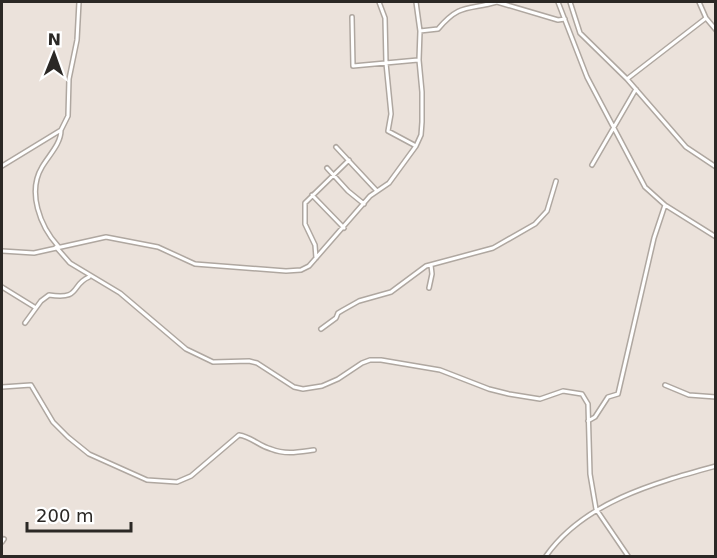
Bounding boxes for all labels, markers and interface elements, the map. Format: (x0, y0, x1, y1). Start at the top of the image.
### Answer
north arrow (24, 24, 84, 84)
text: N (47, 30, 61, 49)
scale bar (27, 495, 130, 533)
text: 200 m (36, 505, 94, 526)

